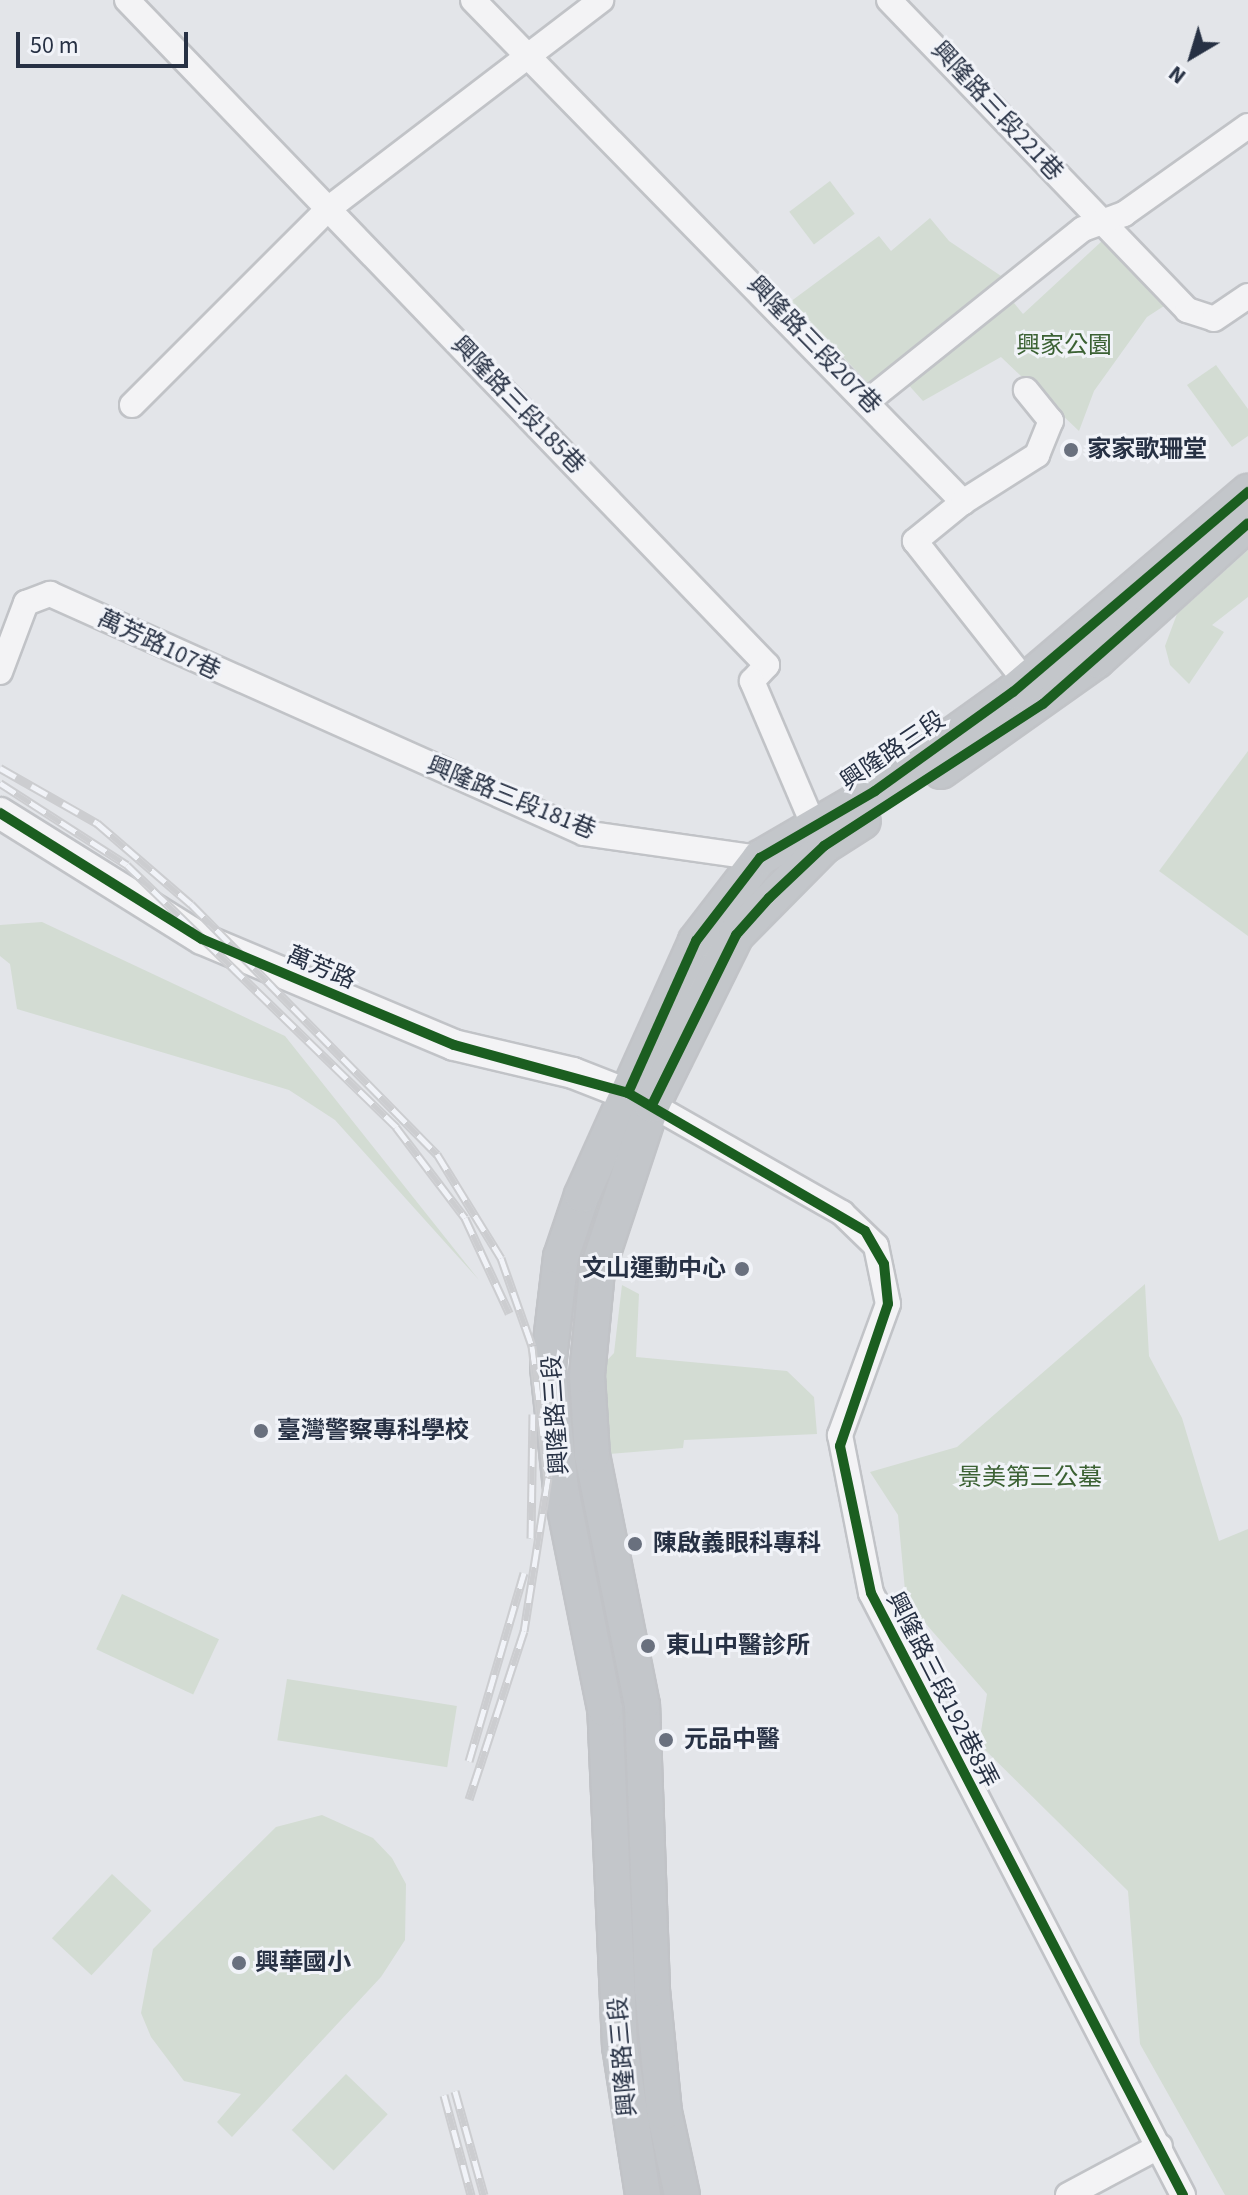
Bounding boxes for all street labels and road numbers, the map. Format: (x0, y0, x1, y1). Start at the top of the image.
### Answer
street label: 興隆路三段221巷 (925, 35, 1069, 187)
street label: 興隆路三段207巷 (741, 270, 887, 420)
street label: 興隆路三段185巷 (445, 330, 591, 480)
street label: 萬芳路107巷 (93, 604, 225, 686)
street label: 興隆路三段 (835, 706, 951, 796)
street label: 興隆路三段181巷 (422, 751, 600, 845)
street label: 萬芳路 (282, 941, 360, 995)
street label: 興隆路三段 (537, 1354, 575, 1476)
street label: 興隆路三段192巷8弄 (880, 1587, 1004, 1793)
street label: 興隆路三段 (603, 1996, 643, 2118)

